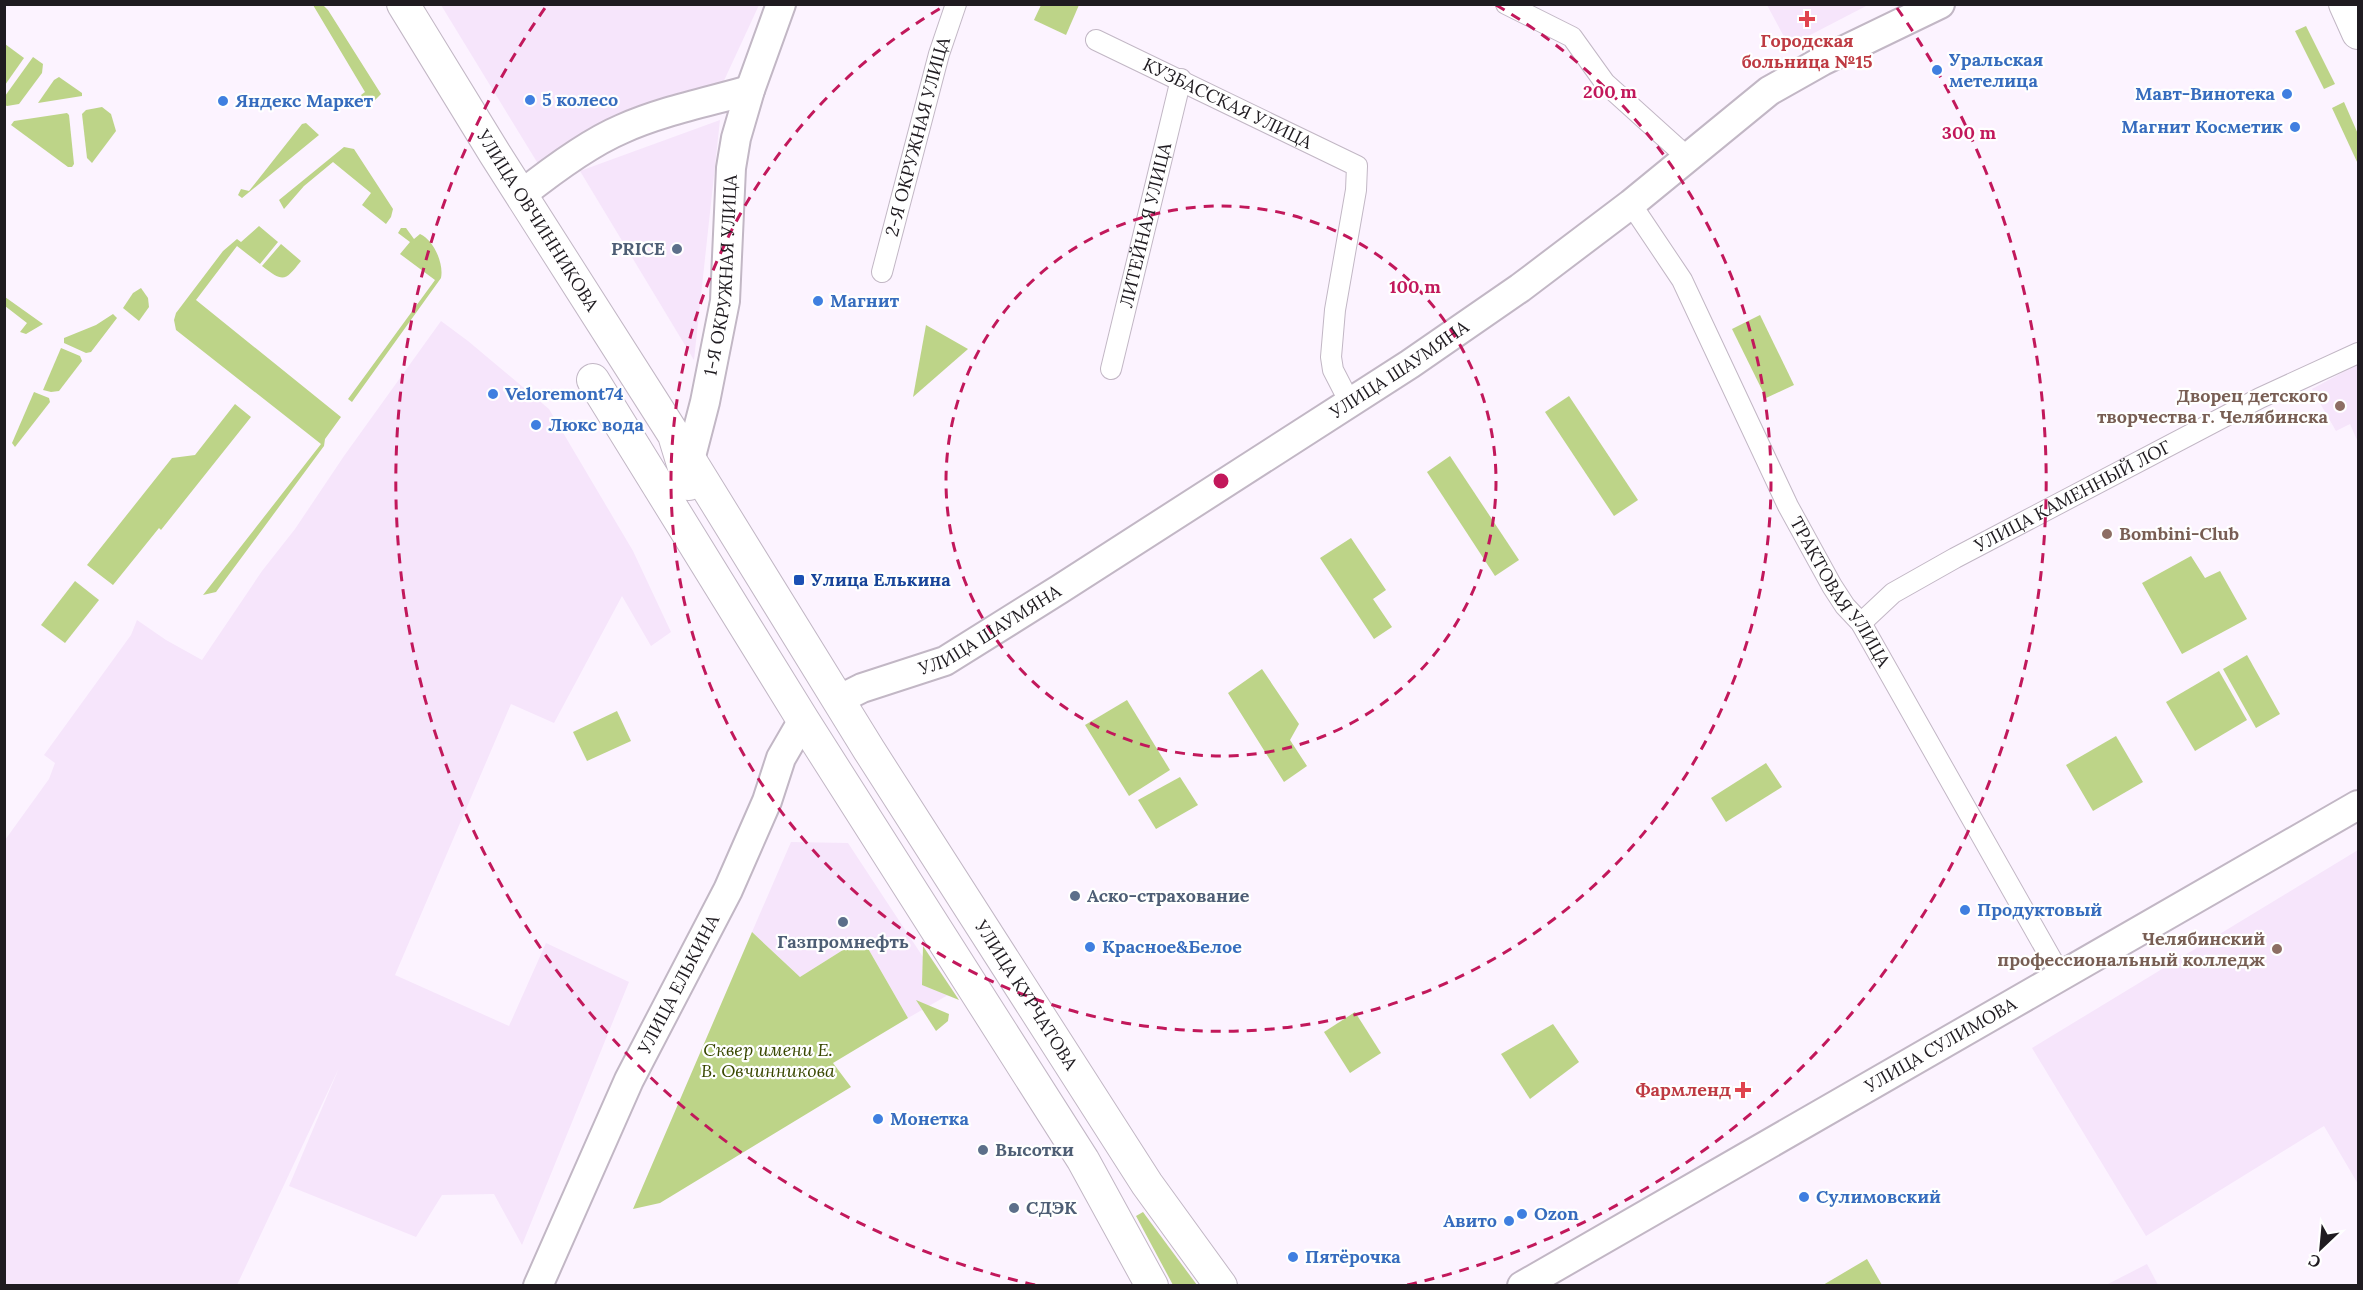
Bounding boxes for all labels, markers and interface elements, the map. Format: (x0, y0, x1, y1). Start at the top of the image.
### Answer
marker: Городская больница №15 (1798, 10, 1816, 28)
place label: Городская больница №15 (1741, 29, 1873, 73)
street label: 2-Я ОКРУЖНАЯ УЛИЦА (880, 33, 955, 239)
place label: Уральская метелица (1949, 48, 2043, 92)
street label: КУЗБАССКАЯ УЛИЦА (1139, 52, 1317, 154)
marker: Уральская метелица (1930, 63, 1944, 77)
text: 200 m (1583, 80, 1637, 103)
place label: Мавт-Винотека (2135, 82, 2276, 105)
marker: Мавт-Винотека (2280, 87, 2294, 101)
place label: 5 колесо (542, 88, 618, 111)
place label: Яндекс Маркет (235, 89, 374, 112)
marker: 5 колесо (523, 93, 537, 107)
marker: Яндекс Маркет (216, 94, 230, 108)
place label: Магнит Косметик (2121, 115, 2283, 138)
marker: Магнит Косметик (2288, 120, 2302, 134)
text: 300 m (1942, 121, 1997, 144)
street label: УЛИЦА ОВЧИННИКОВА (471, 125, 604, 316)
street label: ЛИТЕЙНАЯ УЛИЦА (1114, 140, 1176, 310)
street label: 1-Я ОКРУЖНАЯ УЛИЦА (698, 173, 742, 378)
place label: PRICE (611, 237, 665, 260)
marker: PRICE (670, 242, 684, 256)
text: 100 m (1389, 275, 1441, 298)
place label: Магнит (830, 289, 900, 312)
marker: Магнит (811, 294, 825, 308)
street label: УЛИЦА ШАУМЯНА (1325, 315, 1474, 424)
place label: Veloremont74 (505, 382, 624, 405)
place label: Дворец детского творчества г. Челябинска (2097, 384, 2329, 428)
marker: Veloremont74 (486, 387, 500, 401)
marker: Дворец детского творчества г. Челябинска (2333, 399, 2347, 413)
place label: Люкс вода (548, 413, 644, 436)
marker: Люкс вода (529, 418, 543, 432)
street label: УЛИЦА КАМЕННЫЙ ЛОГ (1970, 435, 2175, 557)
centre of rings (1211, 471, 1231, 491)
street label: ТРАКТОВАЯ УЛИЦА (1785, 513, 1896, 672)
place label: Bombini-Club (2119, 522, 2239, 545)
marker: Bombini-Club (2100, 527, 2114, 541)
place label: Улица Елькина (811, 568, 951, 591)
marker: Улица Елькина (792, 573, 806, 587)
street label: УЛИЦА ШАУМЯНА (915, 579, 1066, 680)
place label: Аско-страхование (1087, 884, 1250, 907)
marker: Аско-страхование (1068, 889, 1082, 903)
place label: Продуктовый (1977, 898, 2102, 921)
marker: Продуктовый (1958, 903, 1972, 917)
street label: УЛИЦА ЕЛЬКИНА (632, 910, 725, 1059)
marker: Газпромнефть (836, 915, 850, 929)
street label: УЛИЦА КУРЧАТОВА (970, 915, 1083, 1075)
place label: Челябинский профессиональный колледж (1997, 927, 2265, 971)
place label: Газпромнефть (777, 930, 909, 953)
place label: Красное&Белое (1102, 935, 1242, 958)
marker: Красное&Белое (1083, 940, 1097, 954)
marker: Челябинский профессиональный колледж (2270, 942, 2284, 956)
street label: УЛИЦА СУЛИМОВА (1860, 992, 2021, 1098)
park label: Сквер имени Е. В. Овчинникова (701, 1038, 835, 1082)
place label: Фармленд (1635, 1078, 1731, 1101)
marker: Фармленд (1736, 1083, 1750, 1097)
place label: Монетка (890, 1107, 969, 1130)
marker: Монетка (871, 1112, 885, 1126)
place label: Высотки (995, 1138, 1074, 1161)
marker: Высотки (976, 1143, 990, 1157)
place label: Сулимовский (1816, 1185, 1941, 1208)
marker: Сулимовский (1797, 1190, 1811, 1204)
place label: СДЭК (1026, 1196, 1077, 1219)
marker: СДЭК (1007, 1201, 1021, 1215)
place label: Ozon (1534, 1202, 1579, 1225)
marker: Ozon (1515, 1207, 1529, 1221)
place label: Авито (1443, 1209, 1497, 1232)
marker: Авито (1502, 1214, 1516, 1228)
north arrow (2291, 1218, 2351, 1278)
place label: Пятёрочка (1305, 1245, 1401, 1268)
marker: Пятёрочка (1286, 1250, 1300, 1264)
text: С (2305, 1250, 2324, 1273)

